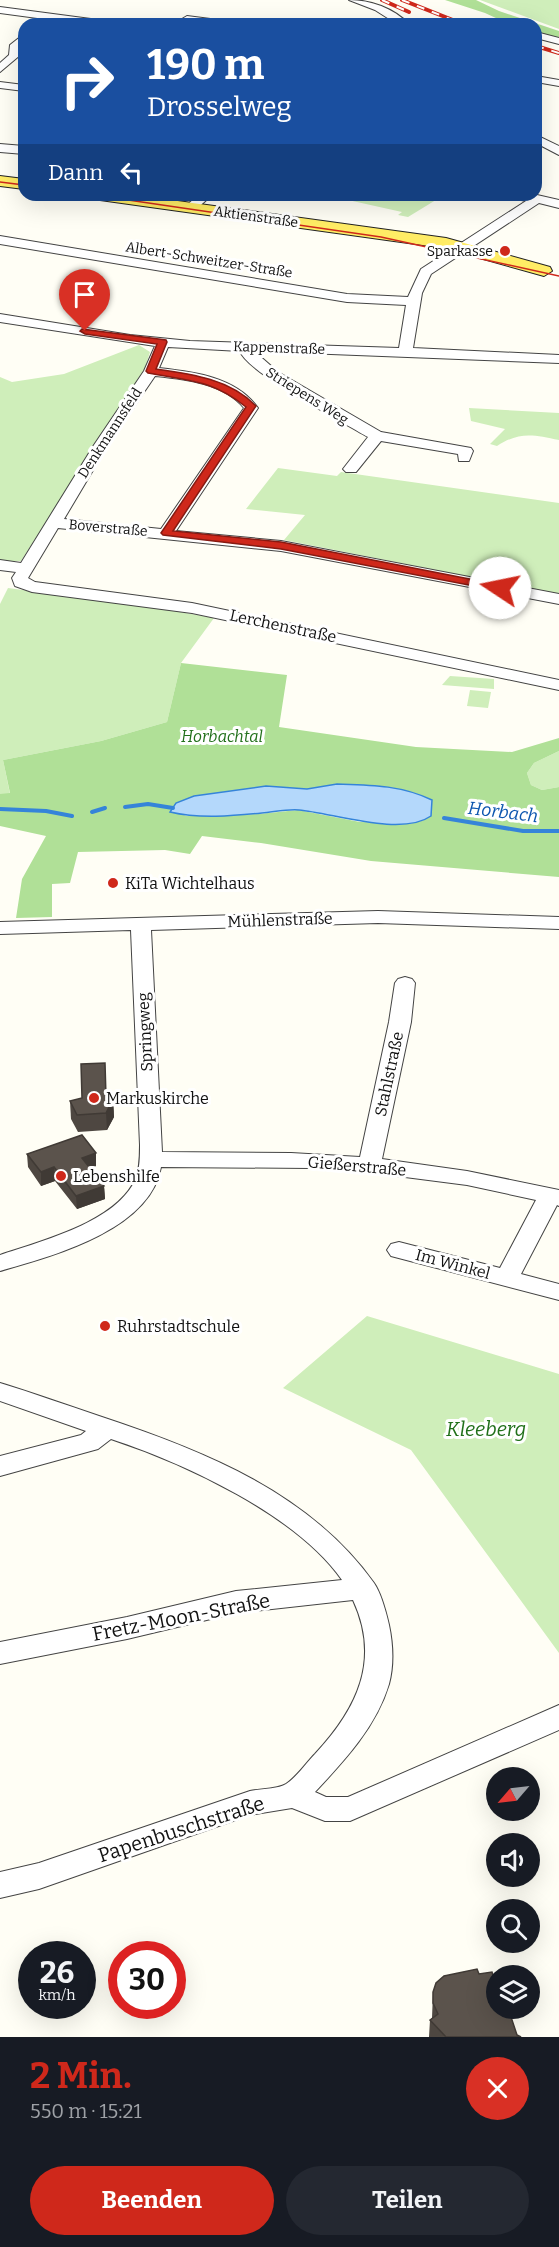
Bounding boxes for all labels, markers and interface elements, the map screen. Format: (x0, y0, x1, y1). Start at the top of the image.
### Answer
text: 190 m (147, 40, 264, 90)
icon: right (48, 42, 126, 120)
text: Drosselweg (147, 91, 292, 123)
icon: left (115, 156, 148, 189)
text: Dann (48, 159, 103, 186)
street label: Aktienstraße (213, 203, 299, 231)
street label: Albert-Schweitzer-Straße (124, 238, 294, 282)
place label: Sparkasse (427, 243, 493, 260)
marker: Sparkasse (498, 244, 512, 258)
pin (59, 269, 110, 331)
icon: arrive (68, 278, 101, 311)
street label: Kappenstraße (233, 338, 325, 358)
street label: Striepens Weg (263, 364, 352, 428)
street label: Denkmannsfeld (74, 385, 146, 481)
street label: Boverstraße (68, 516, 148, 540)
position arrow (468, 556, 532, 620)
street label: Lerchenstraße (228, 605, 338, 647)
park label: Horbachtal (181, 727, 263, 746)
water label: Horbach (467, 797, 539, 827)
place label: KiTa Wichtelhaus (125, 874, 255, 893)
marker: KiTa Wichtelhaus (106, 876, 120, 890)
street label: Mühlenstraße (227, 909, 333, 931)
street label: Springweg (133, 992, 157, 1072)
street label: Stahlstraße (371, 1030, 407, 1118)
place label: Markuskirche (106, 1089, 209, 1108)
marker: Markuskirche (87, 1091, 101, 1105)
street label: Gießerstraße (307, 1152, 407, 1180)
place label: Lebenshilfe (73, 1167, 160, 1186)
marker: Lebenshilfe (54, 1169, 68, 1183)
street label: Im Winkel (414, 1245, 493, 1283)
place label: Ruhrstadtschule (117, 1317, 240, 1336)
marker: Ruhrstadtschule (98, 1319, 112, 1333)
park label: Kleeberg (446, 1417, 526, 1441)
street label: Fretz-Moon-Straße (90, 1588, 272, 1646)
north arrow (486, 1767, 540, 1821)
map controls (486, 1767, 540, 2019)
street label: Papenbuschstraße (95, 1791, 267, 1867)
button: sound (486, 1833, 540, 1887)
button: search (486, 1899, 540, 1953)
speed limit sign: 30 (108, 1941, 186, 2019)
text: 26 (40, 1955, 74, 1991)
button: layers (486, 1965, 540, 2019)
text: km/h (38, 1986, 76, 2004)
text: 2 Min. (30, 2054, 132, 2098)
button: close (466, 2057, 529, 2120)
text: 550 m · 15:21 (30, 2099, 142, 2123)
button: Beenden (30, 2166, 274, 2235)
button: Teilen (286, 2166, 529, 2235)

